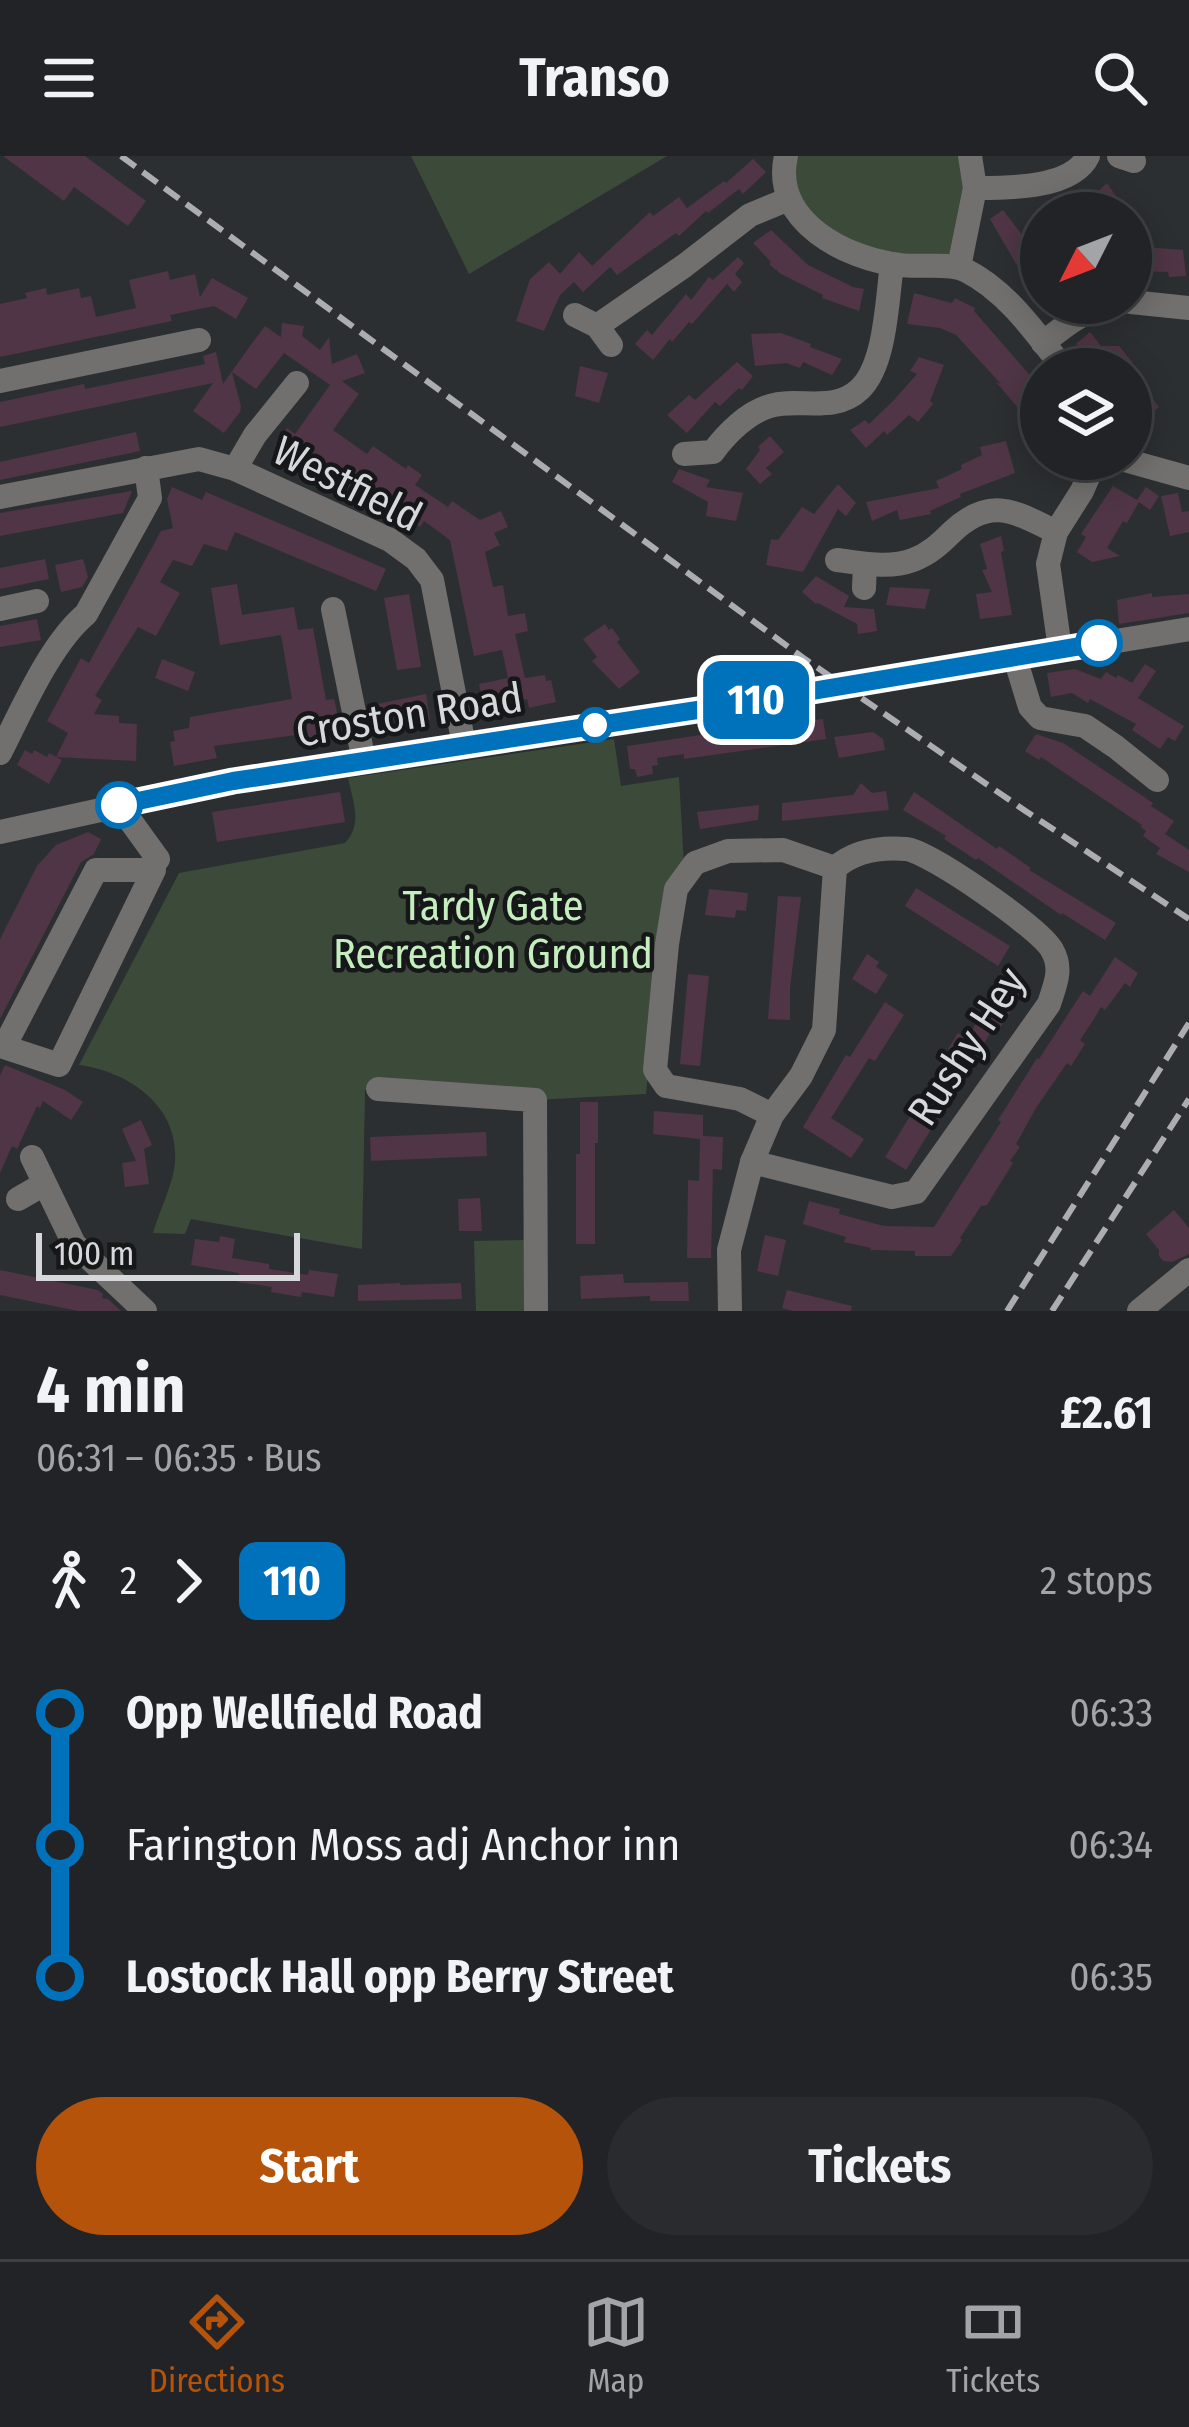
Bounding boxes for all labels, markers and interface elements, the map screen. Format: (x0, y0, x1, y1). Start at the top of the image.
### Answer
icon: menu (36, 45, 102, 111)
icon: search (1087, 45, 1153, 111)
text: Transo (519, 46, 670, 110)
north arrow (1020, 192, 1152, 324)
map controls (1020, 192, 1152, 480)
button: layers (1020, 348, 1152, 480)
street label: Westfield (265, 425, 430, 542)
unlabelled marker (1077, 621, 1121, 665)
line badge: 110 (687, 661, 825, 739)
street label: Croston Road (292, 672, 526, 758)
text: 110 (727, 675, 785, 725)
unlabelled marker (579, 709, 611, 741)
unlabelled marker (97, 783, 141, 827)
park label: Tardy Gate Recreation Ground (333, 881, 653, 979)
street label: Rushy Hey (897, 958, 1036, 1135)
scale bar (36, 1227, 300, 1280)
text: 100 m (54, 1234, 134, 1274)
text: 4 min (36, 1350, 186, 1429)
text: £2.61 (1060, 1386, 1153, 1440)
text: 06:31 – 06:35 · Bus (36, 1435, 322, 1481)
icon: walk (36, 1548, 102, 1614)
icon: forward (155, 1548, 221, 1614)
text: 110 (263, 1556, 321, 1606)
text: 2 (120, 1558, 137, 1604)
text: 2 stops (1040, 1558, 1153, 1604)
text: Opp Wellfield Road (126, 1686, 483, 1740)
text: 06:33 (1070, 1690, 1153, 1736)
text: Farington Moss adj Anchor inn (126, 1818, 680, 1872)
text: 06:34 (1068, 1822, 1153, 1868)
text: Lostock Hall opp Berry Street (126, 1950, 673, 2004)
text: 06:35 (1069, 1954, 1153, 2000)
button: Start (36, 2097, 583, 2235)
button: Tickets (607, 2097, 1153, 2235)
tab: Directions (149, 2289, 285, 2401)
tab: Map (583, 2289, 649, 2401)
tab: Tickets (946, 2289, 1040, 2401)

